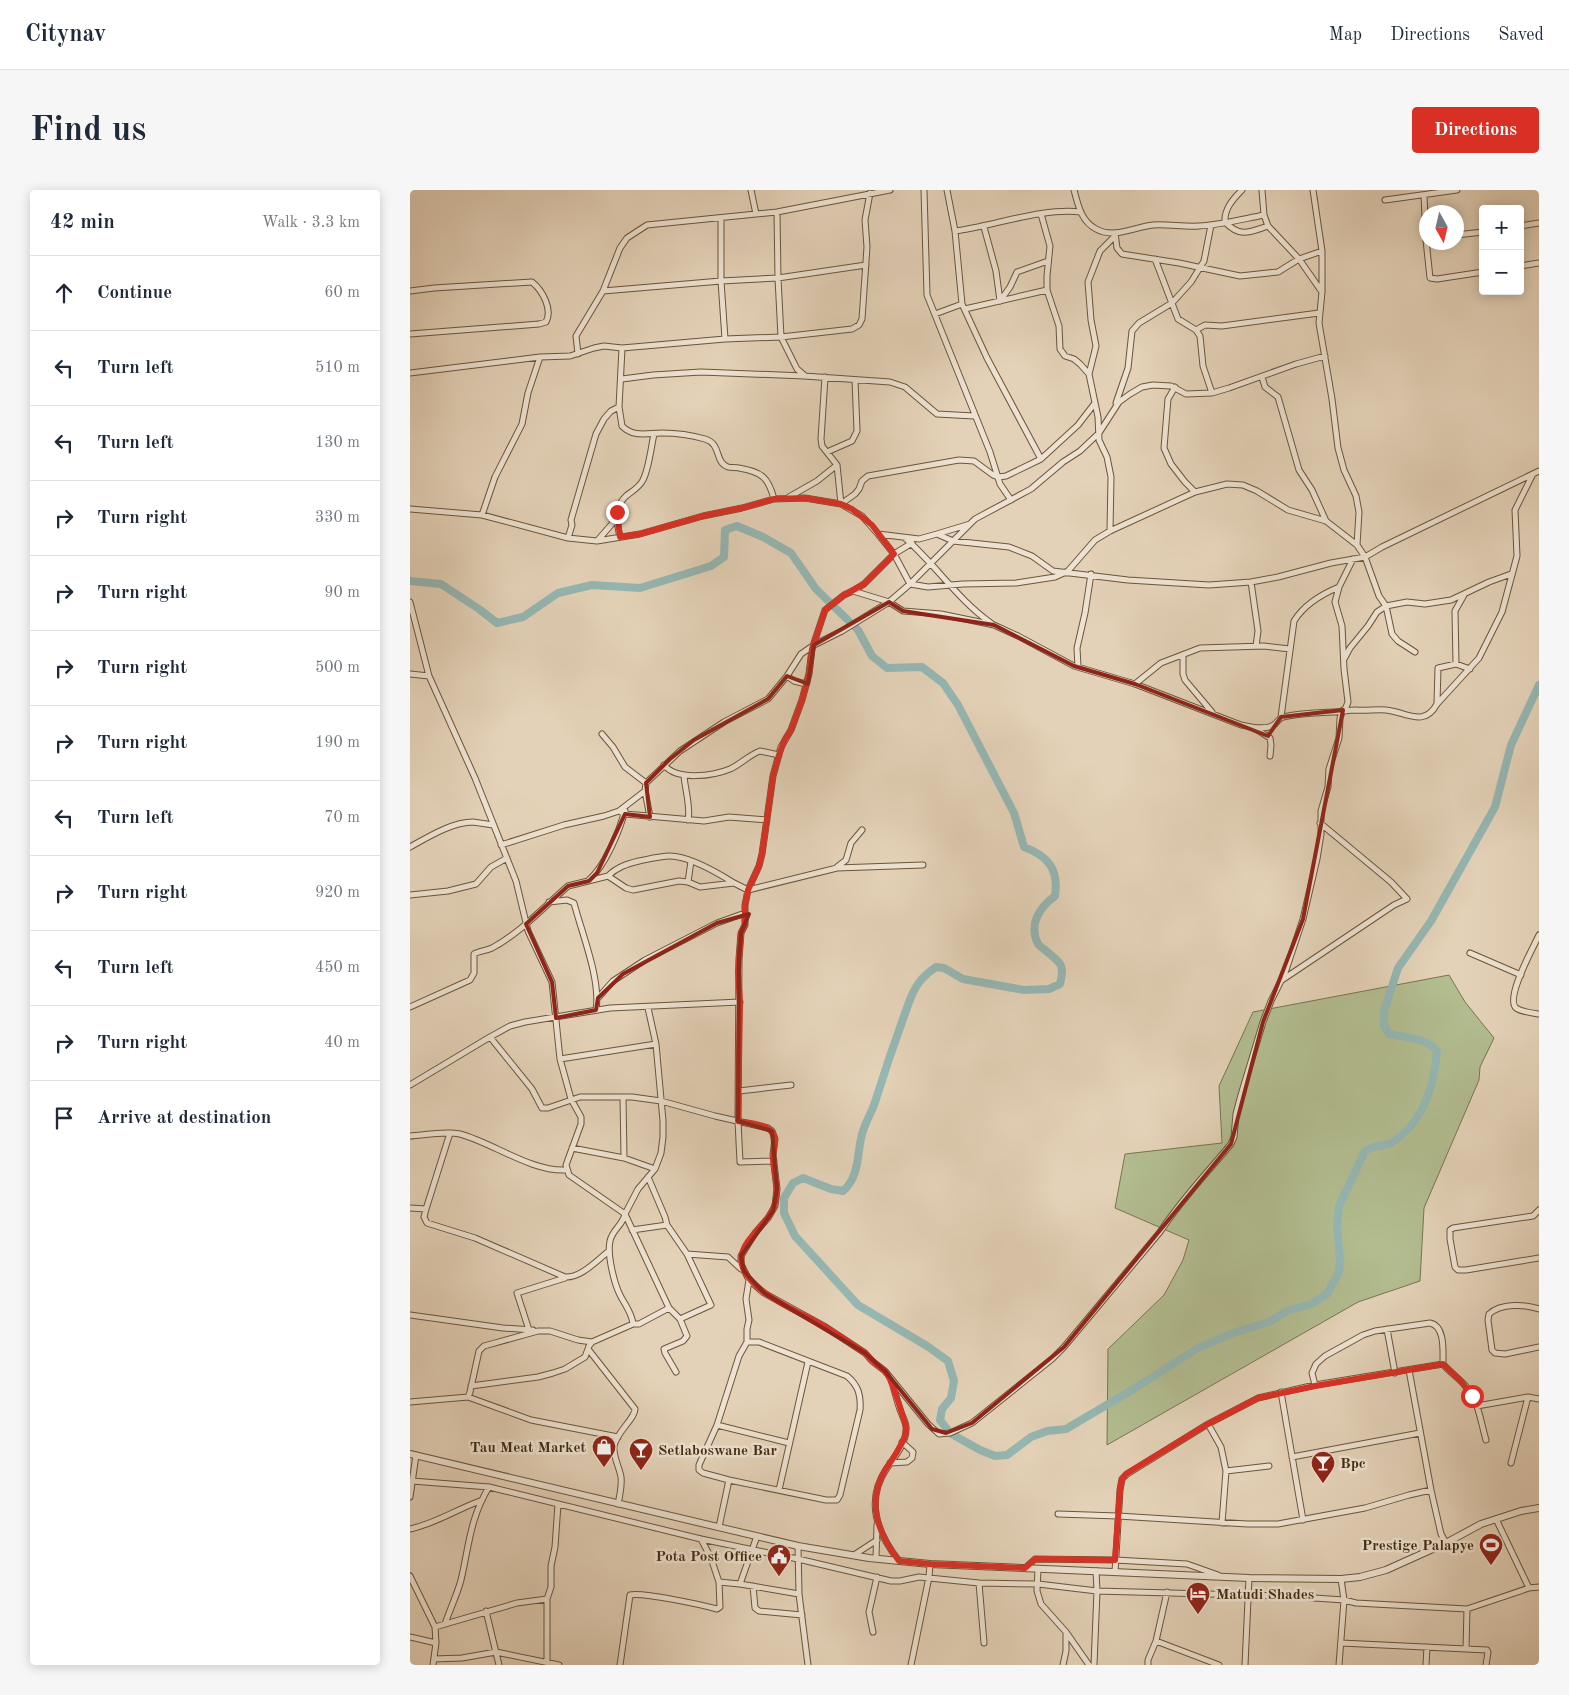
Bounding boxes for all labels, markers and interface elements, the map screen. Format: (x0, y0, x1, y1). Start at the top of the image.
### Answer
text: Citynav (25, 23, 106, 47)
text: Map (1329, 26, 1362, 44)
text: Directions (1390, 26, 1470, 44)
text: Saved (1498, 26, 1544, 44)
button: Directions (1412, 107, 1539, 153)
text: Find us (30, 113, 146, 148)
north arrow (1419, 205, 1464, 250)
map controls (1479, 205, 1524, 295)
button: + (1479, 205, 1524, 250)
text: 42 min (50, 212, 115, 233)
text: Walk · 3.3 km (262, 215, 360, 231)
button: − (1479, 250, 1524, 295)
icon: ahead (50, 279, 78, 307)
text: Continue (97, 284, 172, 303)
text: 60 m (324, 285, 360, 301)
icon: left (50, 354, 78, 382)
text: Turn left (97, 359, 174, 378)
text: 510 m (315, 360, 360, 376)
icon: left (50, 429, 78, 457)
text: Turn left (97, 434, 174, 453)
text: 130 m (315, 435, 360, 451)
route end (606, 501, 629, 524)
icon: right (50, 504, 78, 532)
text: Turn right (97, 509, 187, 528)
text: 330 m (315, 510, 360, 526)
icon: right (50, 579, 78, 607)
text: Turn right (97, 584, 187, 603)
text: 90 m (324, 585, 360, 601)
icon: right (50, 654, 78, 682)
text: Turn right (97, 659, 187, 678)
text: 500 m (315, 660, 360, 676)
icon: right (50, 729, 78, 757)
text: Turn right (97, 734, 187, 753)
text: 190 m (315, 735, 360, 751)
icon: left (50, 804, 78, 832)
text: Turn left (97, 809, 174, 828)
text: 70 m (324, 810, 360, 826)
icon: right (50, 879, 78, 907)
text: Turn right (97, 884, 187, 903)
text: 920 m (315, 885, 360, 901)
icon: left (50, 954, 78, 982)
text: Turn left (97, 959, 174, 978)
text: 450 m (315, 960, 360, 976)
icon: right (50, 1029, 78, 1057)
text: Turn right (97, 1034, 187, 1053)
text: 40 m (324, 1035, 360, 1051)
icon: arrive (50, 1104, 78, 1132)
text: Arrive at destination (97, 1109, 271, 1128)
route start (1461, 1385, 1484, 1408)
shop icon: Tau Meat Market (591, 1434, 617, 1468)
bar icon: Setlaboswane Bar (628, 1437, 654, 1471)
place label: Tau Meat Market (470, 1441, 587, 1456)
place label: Setlaboswane Bar (658, 1444, 778, 1459)
bar icon: Bpc (1310, 1450, 1336, 1484)
place label: Bpc (1340, 1457, 1366, 1472)
sports icon: Prestige Palapye (1478, 1532, 1504, 1566)
place label: Prestige Palapye (1362, 1539, 1474, 1554)
public building icon: Pota Post Office (766, 1543, 792, 1577)
place label: Pota Post Office (656, 1550, 762, 1565)
hotel icon: Matudi Shades (1185, 1581, 1211, 1615)
place label: Matudi Shades (1216, 1588, 1314, 1603)

